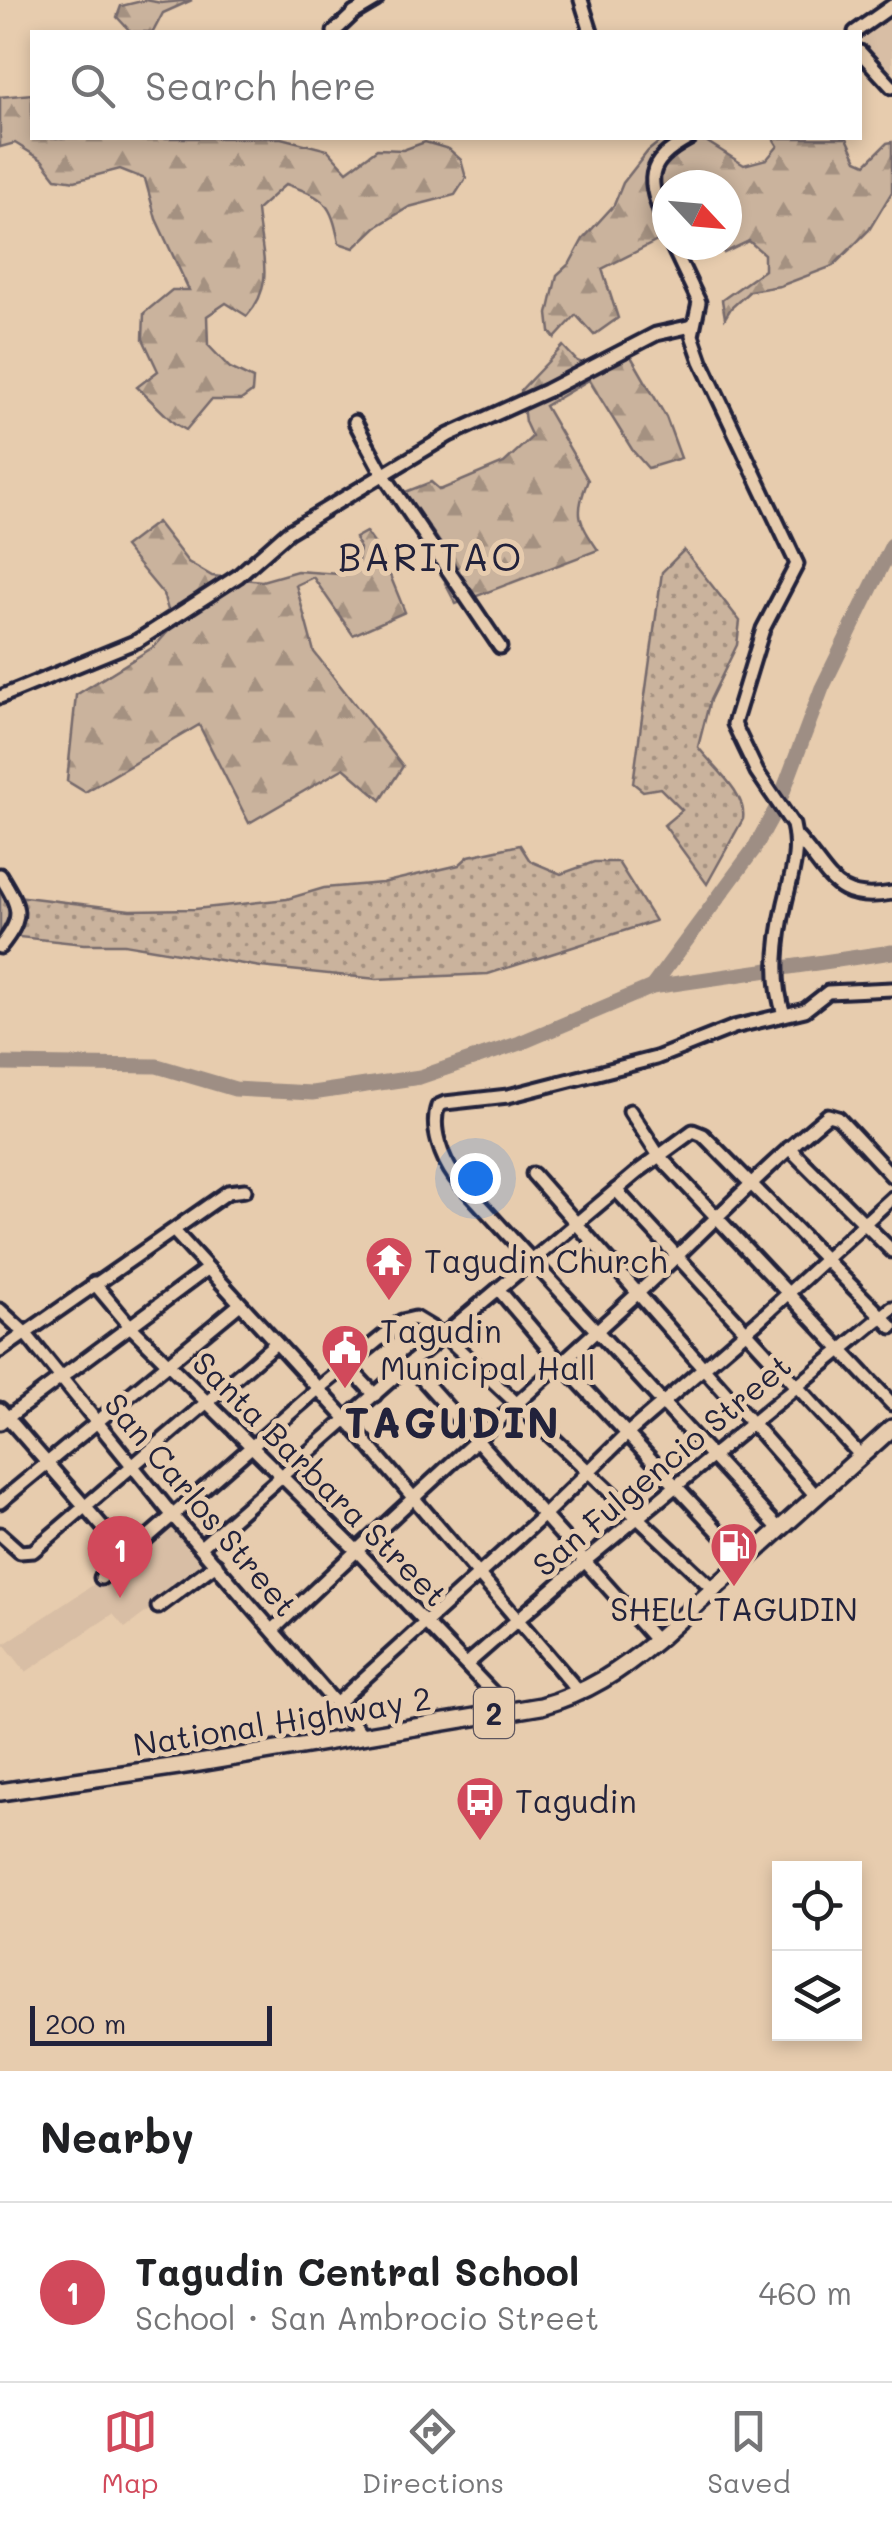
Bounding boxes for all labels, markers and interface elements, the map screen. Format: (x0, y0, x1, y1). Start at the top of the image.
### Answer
search box (30, 30, 862, 140)
icon: search (65, 58, 120, 113)
text: Search here (145, 60, 376, 110)
north arrow (652, 170, 742, 260)
district label: BARITAO (338, 531, 524, 581)
your location (450, 1153, 501, 1204)
temple icon: Tagudin Church (363, 1234, 415, 1302)
place label: Tagudin Church (424, 1239, 667, 1281)
place label: Tagudin Municipal Hall (380, 1309, 596, 1388)
public building icon: Tagudin Municipal Hall (319, 1322, 371, 1390)
street label: Santa Barbara Street (184, 1341, 458, 1615)
street label: San Fulgencio Street (523, 1343, 799, 1585)
street label: San Carlos Street (96, 1383, 308, 1625)
district label: TAGUDIN (345, 1394, 561, 1449)
pin: 1 (88, 1516, 152, 1598)
fuel station icon: SHELL TAGUDIN (708, 1520, 760, 1588)
place label: SHELL TAGUDIN (610, 1587, 858, 1629)
street label: National Highway 2 (130, 1676, 434, 1765)
road number: 2 (474, 1688, 514, 1738)
bus stop icon: Tagudin (454, 1774, 506, 1842)
place label: Tagudin (515, 1779, 637, 1821)
map controls (772, 1861, 862, 2041)
button: locate (772, 1861, 862, 1951)
button: layers (772, 1951, 862, 2041)
scale bar (30, 2001, 272, 2046)
text: 200 m (45, 2005, 126, 2041)
text: Nearby (40, 2109, 194, 2164)
text: Tagudin Central School (135, 2246, 579, 2296)
text: 1 (65, 2271, 80, 2313)
text: 460 m (758, 2271, 852, 2313)
text: School · San Ambrocio Street (135, 2296, 599, 2338)
tab: Map (102, 2404, 159, 2500)
tab: Directions (362, 2404, 504, 2500)
tab: Saved (707, 2404, 790, 2500)

